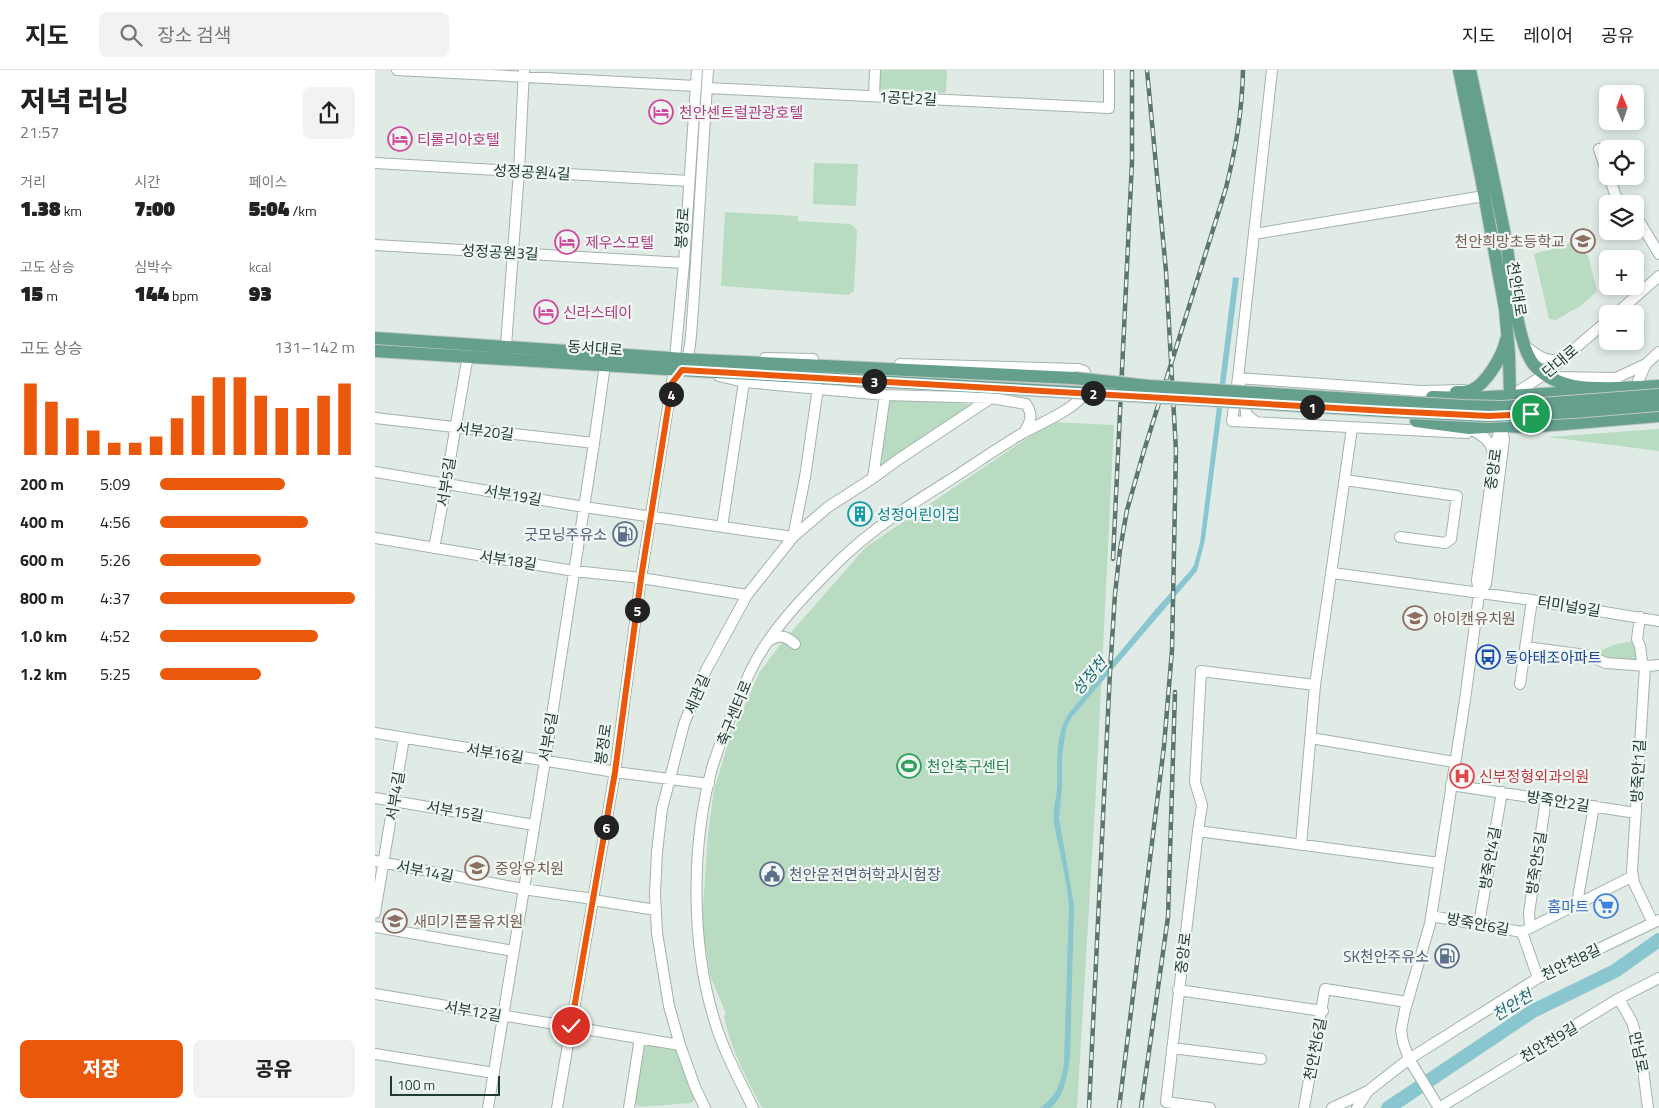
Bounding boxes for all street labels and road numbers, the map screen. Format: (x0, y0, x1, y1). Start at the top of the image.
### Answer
street label: 1공단2길 (878, 85, 938, 111)
street label: 성정공원4길 (493, 158, 571, 186)
street label: 봉정로 (669, 207, 695, 249)
street label: 성정공원3길 (461, 238, 539, 266)
street label: 천안대로 (1501, 260, 1533, 318)
street label: 동서대로 (567, 335, 623, 361)
street label: 단대로 (1537, 339, 1583, 383)
street label: 서부20길 (455, 416, 515, 446)
street label: 중앙로 (1479, 447, 1507, 491)
street label: 서부5길 (431, 456, 461, 508)
street label: 서부19길 (482, 479, 544, 511)
street label: 서부18길 (477, 544, 539, 576)
street label: 터미널9길 (1536, 590, 1602, 622)
street label: 세관길 (678, 670, 716, 718)
street label: 축구센터로 (710, 677, 758, 749)
street label: 서부6길 (533, 711, 563, 763)
street label: 봉정로 (589, 722, 617, 766)
street label: 서부16길 (464, 737, 526, 769)
street label: 방죽안1길 (1625, 739, 1651, 803)
street label: 서부4길 (380, 770, 410, 822)
street label: 방죽안2길 (1525, 785, 1591, 817)
street label: 서부15길 (424, 795, 486, 827)
street label: 방죽안4길 (1473, 825, 1507, 891)
street label: 방죽안5길 (1520, 830, 1552, 896)
street label: 서부14길 (394, 854, 456, 888)
street label: 방죽안6길 (1445, 907, 1511, 941)
street label: 중앙로 (1169, 931, 1197, 975)
street label: 천안천8길 (1537, 938, 1605, 986)
street label: 서부12길 (442, 995, 504, 1027)
street label: 천안천6길 (1298, 1016, 1332, 1082)
street label: 천안천9길 (1516, 1016, 1582, 1068)
street label: 만남로 (1623, 1029, 1655, 1075)

